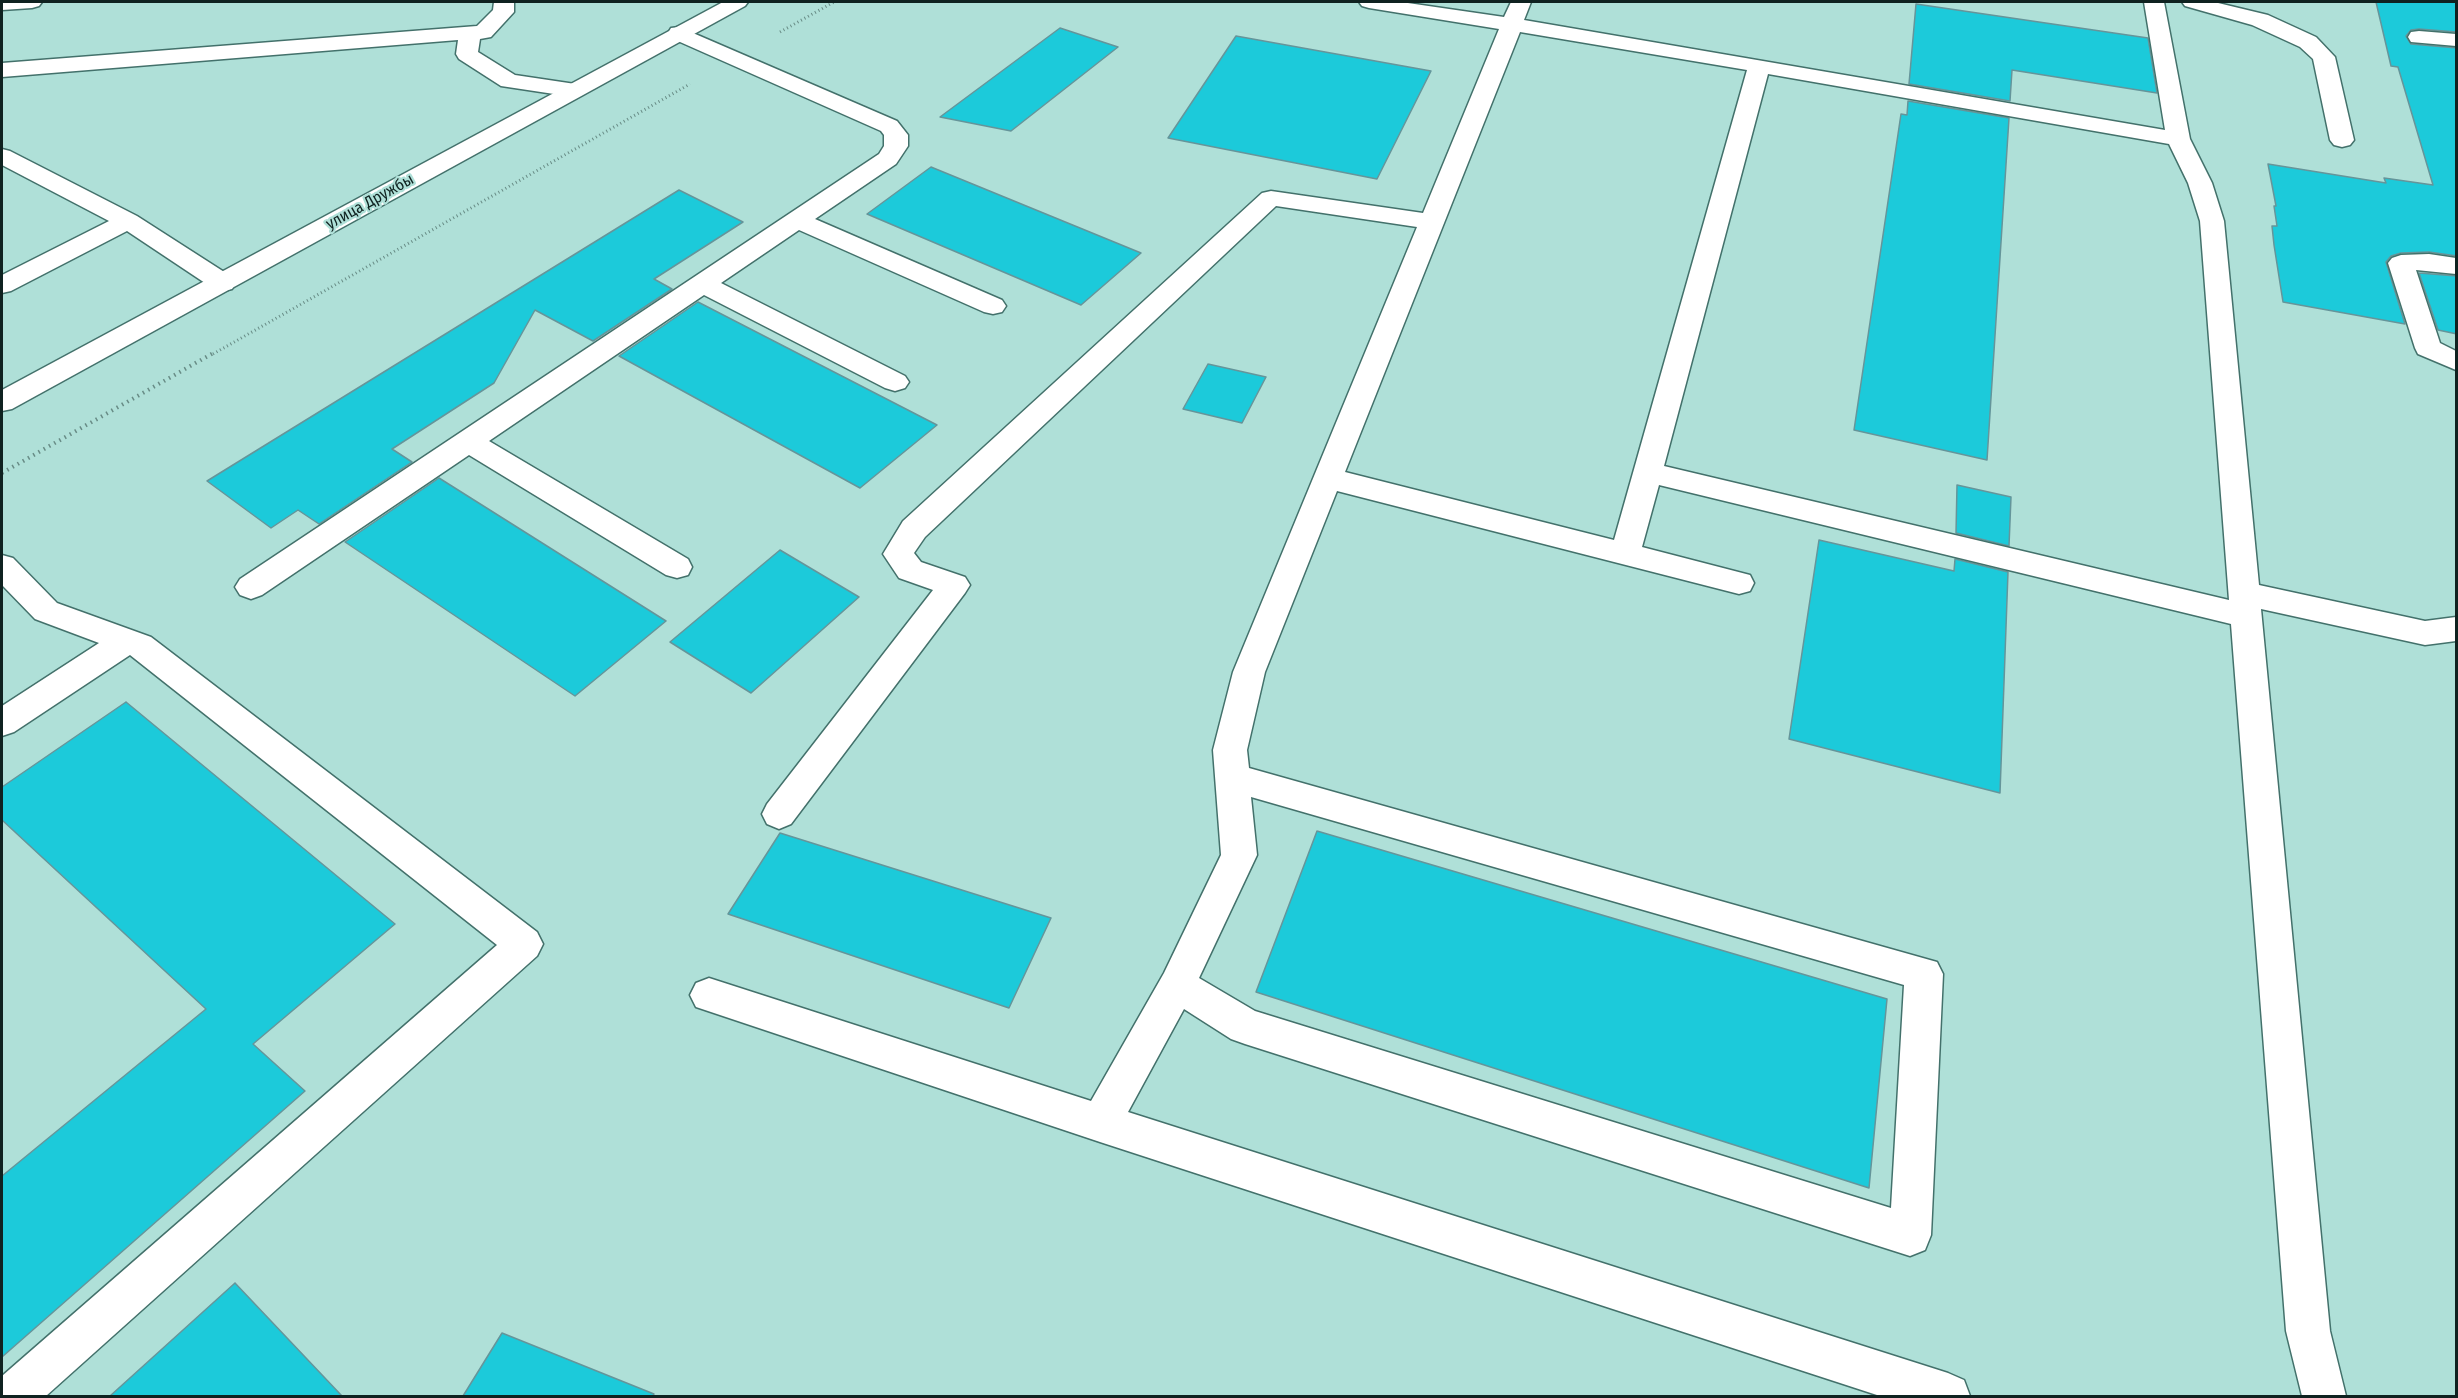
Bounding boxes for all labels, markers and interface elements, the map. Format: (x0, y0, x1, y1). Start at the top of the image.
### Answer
street label: улица Дружбы (323, 170, 417, 234)

